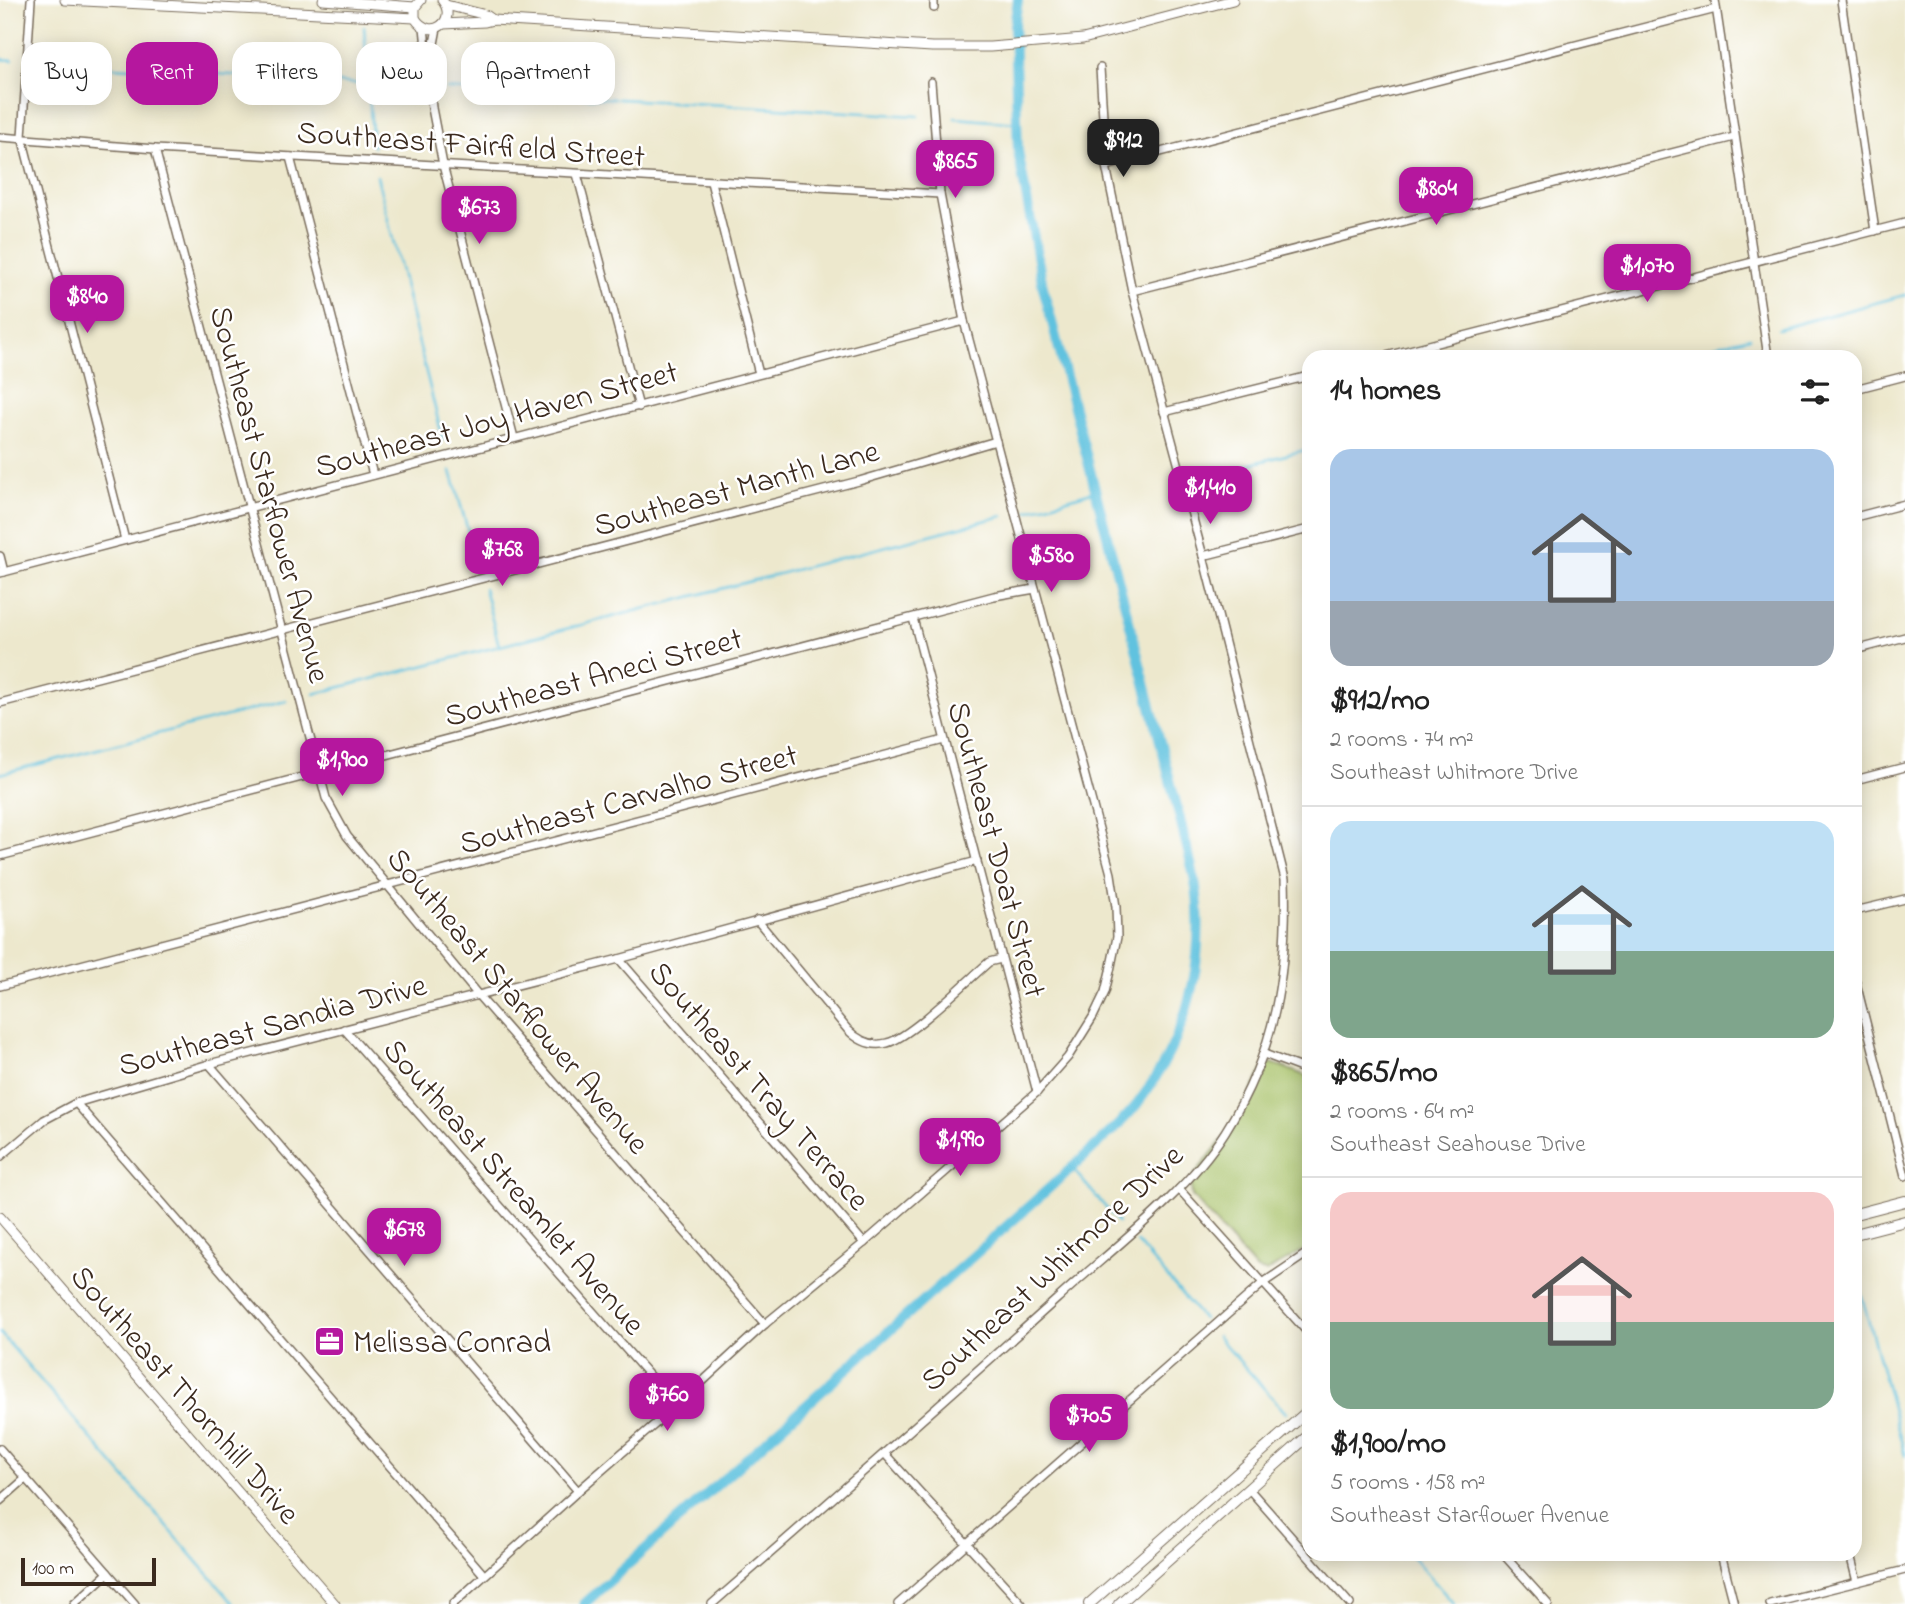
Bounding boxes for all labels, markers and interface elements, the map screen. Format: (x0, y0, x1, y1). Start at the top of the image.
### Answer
chip: Buy (21, 42, 112, 105)
chip: Rent (126, 42, 218, 105)
chip: Filters (232, 42, 342, 105)
chip: New (356, 42, 447, 105)
chip: Apartment (461, 42, 615, 105)
street label: Southeast Fairfield Street (295, 111, 647, 182)
pin: $912 (1082, 120, 1164, 179)
text: $912 (1103, 125, 1143, 158)
pin: $865 (914, 140, 996, 200)
text: $865 (932, 146, 978, 179)
pin: $804 (1395, 168, 1477, 227)
text: $804 (1415, 173, 1457, 206)
pin: $673 (438, 187, 520, 246)
text: $673 (457, 192, 501, 225)
pin: $1,070 (1590, 244, 1704, 304)
text: $1,070 (1620, 250, 1674, 283)
pin: $840 (46, 276, 128, 335)
text: $840 (66, 281, 108, 314)
street label: Southeast Starflower Avenue (195, 301, 341, 689)
street label: Southeast Joy Haven Street (310, 350, 684, 492)
text: 14 homes (1330, 370, 1441, 414)
icon: filters (1796, 373, 1834, 411)
street label: Southeast Manth Lane (589, 430, 885, 551)
pin: $1,410 (1153, 466, 1267, 526)
text: $1,410 (1184, 472, 1236, 505)
icon: home (1519, 495, 1645, 621)
pin: $768 (461, 528, 543, 588)
text: $768 (481, 534, 523, 567)
pin: $580 (1010, 534, 1092, 594)
text: $580 (1028, 540, 1074, 573)
street label: Southeast Aneci Street (440, 617, 748, 742)
text: $912/mo (1330, 680, 1430, 724)
street label: Southeast Doat Street (932, 697, 1057, 1003)
text: 2 rooms · 74 m² (1330, 724, 1474, 757)
street label: Southeast Carvalho Street (455, 734, 803, 869)
pin: $1,900 (285, 738, 399, 798)
text: $1,900 (316, 744, 368, 777)
text: Southeast Whitmore Drive (1330, 757, 1578, 790)
street label: Southeast Starflower Avenue (374, 838, 660, 1167)
icon: home (1519, 867, 1645, 993)
street label: Southeast Tray Terrace (635, 952, 880, 1223)
street label: Southeast Sandia Drive (114, 963, 433, 1091)
street label: Southeast Streamlet Avenue (370, 1030, 655, 1348)
text: $865/mo (1330, 1052, 1438, 1096)
text: 2 rooms · 64 m² (1330, 1096, 1474, 1129)
pin: $1,990 (903, 1118, 1017, 1178)
text: $1,990 (936, 1124, 984, 1157)
text: Southeast Seahouse Drive (1330, 1129, 1586, 1162)
street label: Southeast Whitmore Drive (911, 1134, 1196, 1404)
pin: $678 (363, 1208, 445, 1268)
text: $678 (383, 1214, 425, 1247)
icon: home (1519, 1238, 1645, 1364)
street label: Southeast Thornhill Drive (57, 1256, 310, 1537)
place label: Melissa Conrad (353, 1321, 551, 1368)
office icon: Melissa Conrad (313, 1324, 347, 1358)
pin: $760 (626, 1374, 708, 1433)
text: $760 (645, 1379, 689, 1412)
pin: $705 (1048, 1394, 1130, 1454)
text: $705 (1066, 1400, 1112, 1433)
text: $1,900/mo (1330, 1423, 1446, 1467)
text: 5 rooms · 158 m² (1330, 1467, 1485, 1500)
text: Southeast Starflower Avenue (1330, 1500, 1609, 1533)
scale bar (21, 1555, 156, 1587)
text: 100 m (32, 1556, 74, 1583)

